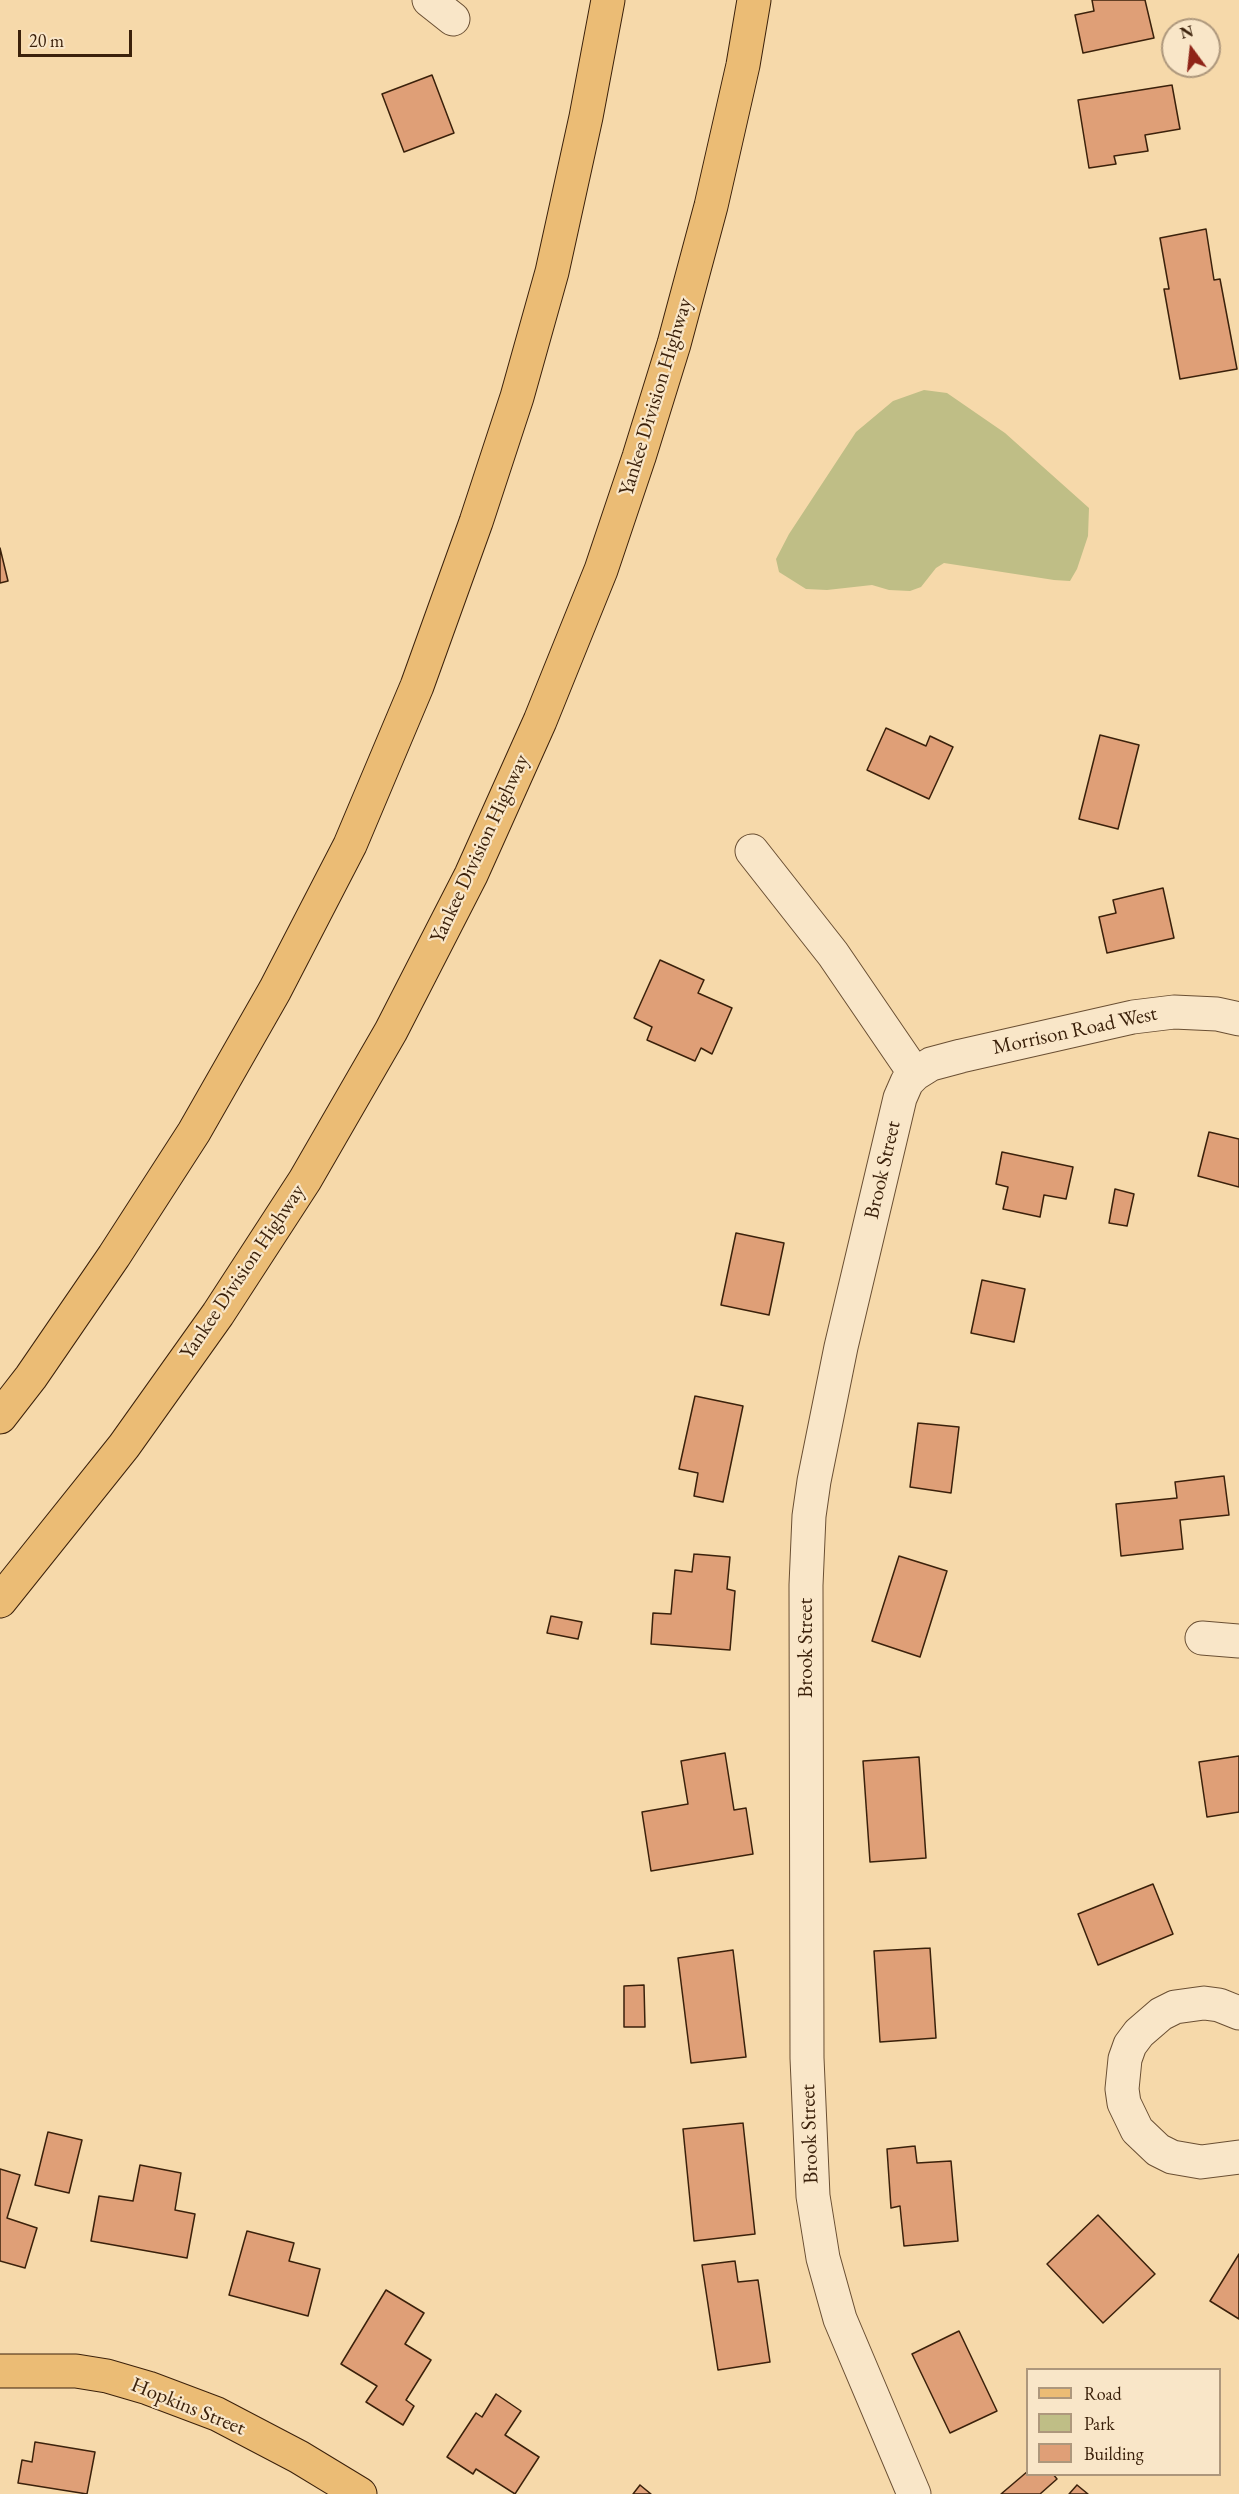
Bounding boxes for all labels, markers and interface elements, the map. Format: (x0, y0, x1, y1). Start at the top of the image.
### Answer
scale bar (21, 18, 135, 56)
north arrow (1161, 18, 1221, 78)
text: N (1178, 20, 1196, 44)
text: 20 m (29, 29, 64, 52)
street label: Yankee Division Highway (614, 295, 698, 499)
street label: Yankee Division Highway (425, 750, 535, 948)
street label: Morrison Road West (991, 1001, 1159, 1061)
street label: Brook Street (859, 1118, 907, 1222)
street label: Yankee Division Highway (175, 1180, 311, 1364)
street label: Brook Street (793, 1598, 819, 1698)
street label: Brook Street (796, 2084, 824, 2184)
legend (1026, 2368, 1221, 2476)
street label: Hopkins Street (127, 2373, 249, 2441)
text: Road (1084, 2382, 1122, 2405)
text: Park (1084, 2412, 1115, 2435)
text: Building (1084, 2442, 1144, 2465)

